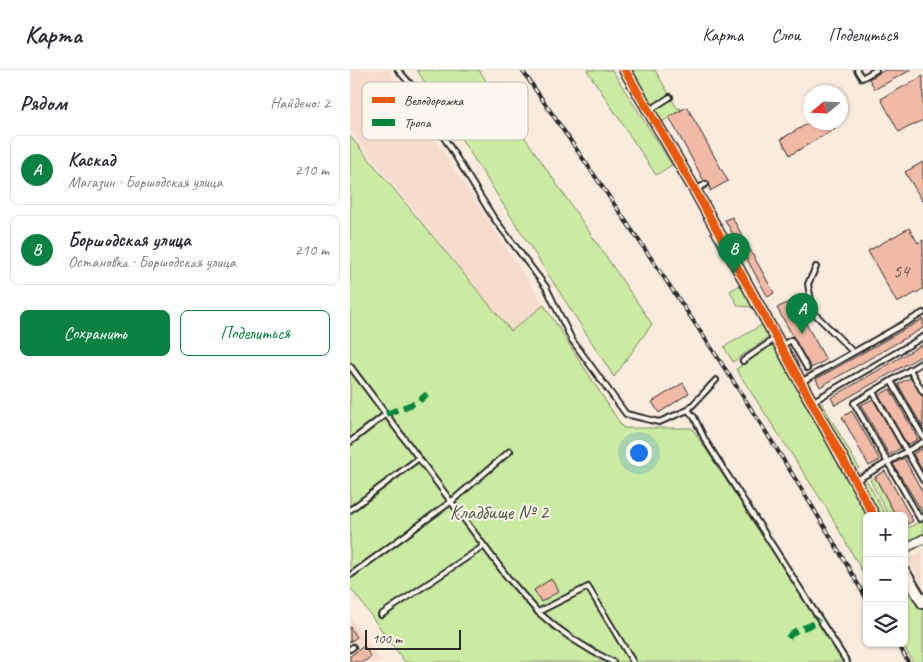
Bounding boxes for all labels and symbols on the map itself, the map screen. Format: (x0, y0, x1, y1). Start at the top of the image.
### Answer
legend (362, 82, 528, 140)
north arrow (803, 85, 848, 130)
text: Велодорожка (404, 92, 465, 109)
text: Тропа (404, 114, 432, 131)
pin: B (718, 233, 750, 274)
house number: 54 (893, 260, 911, 282)
pin: A (786, 293, 818, 334)
your location (626, 440, 652, 466)
park label: Кладбище № 2 (450, 500, 550, 525)
scale bar (365, 627, 461, 650)

